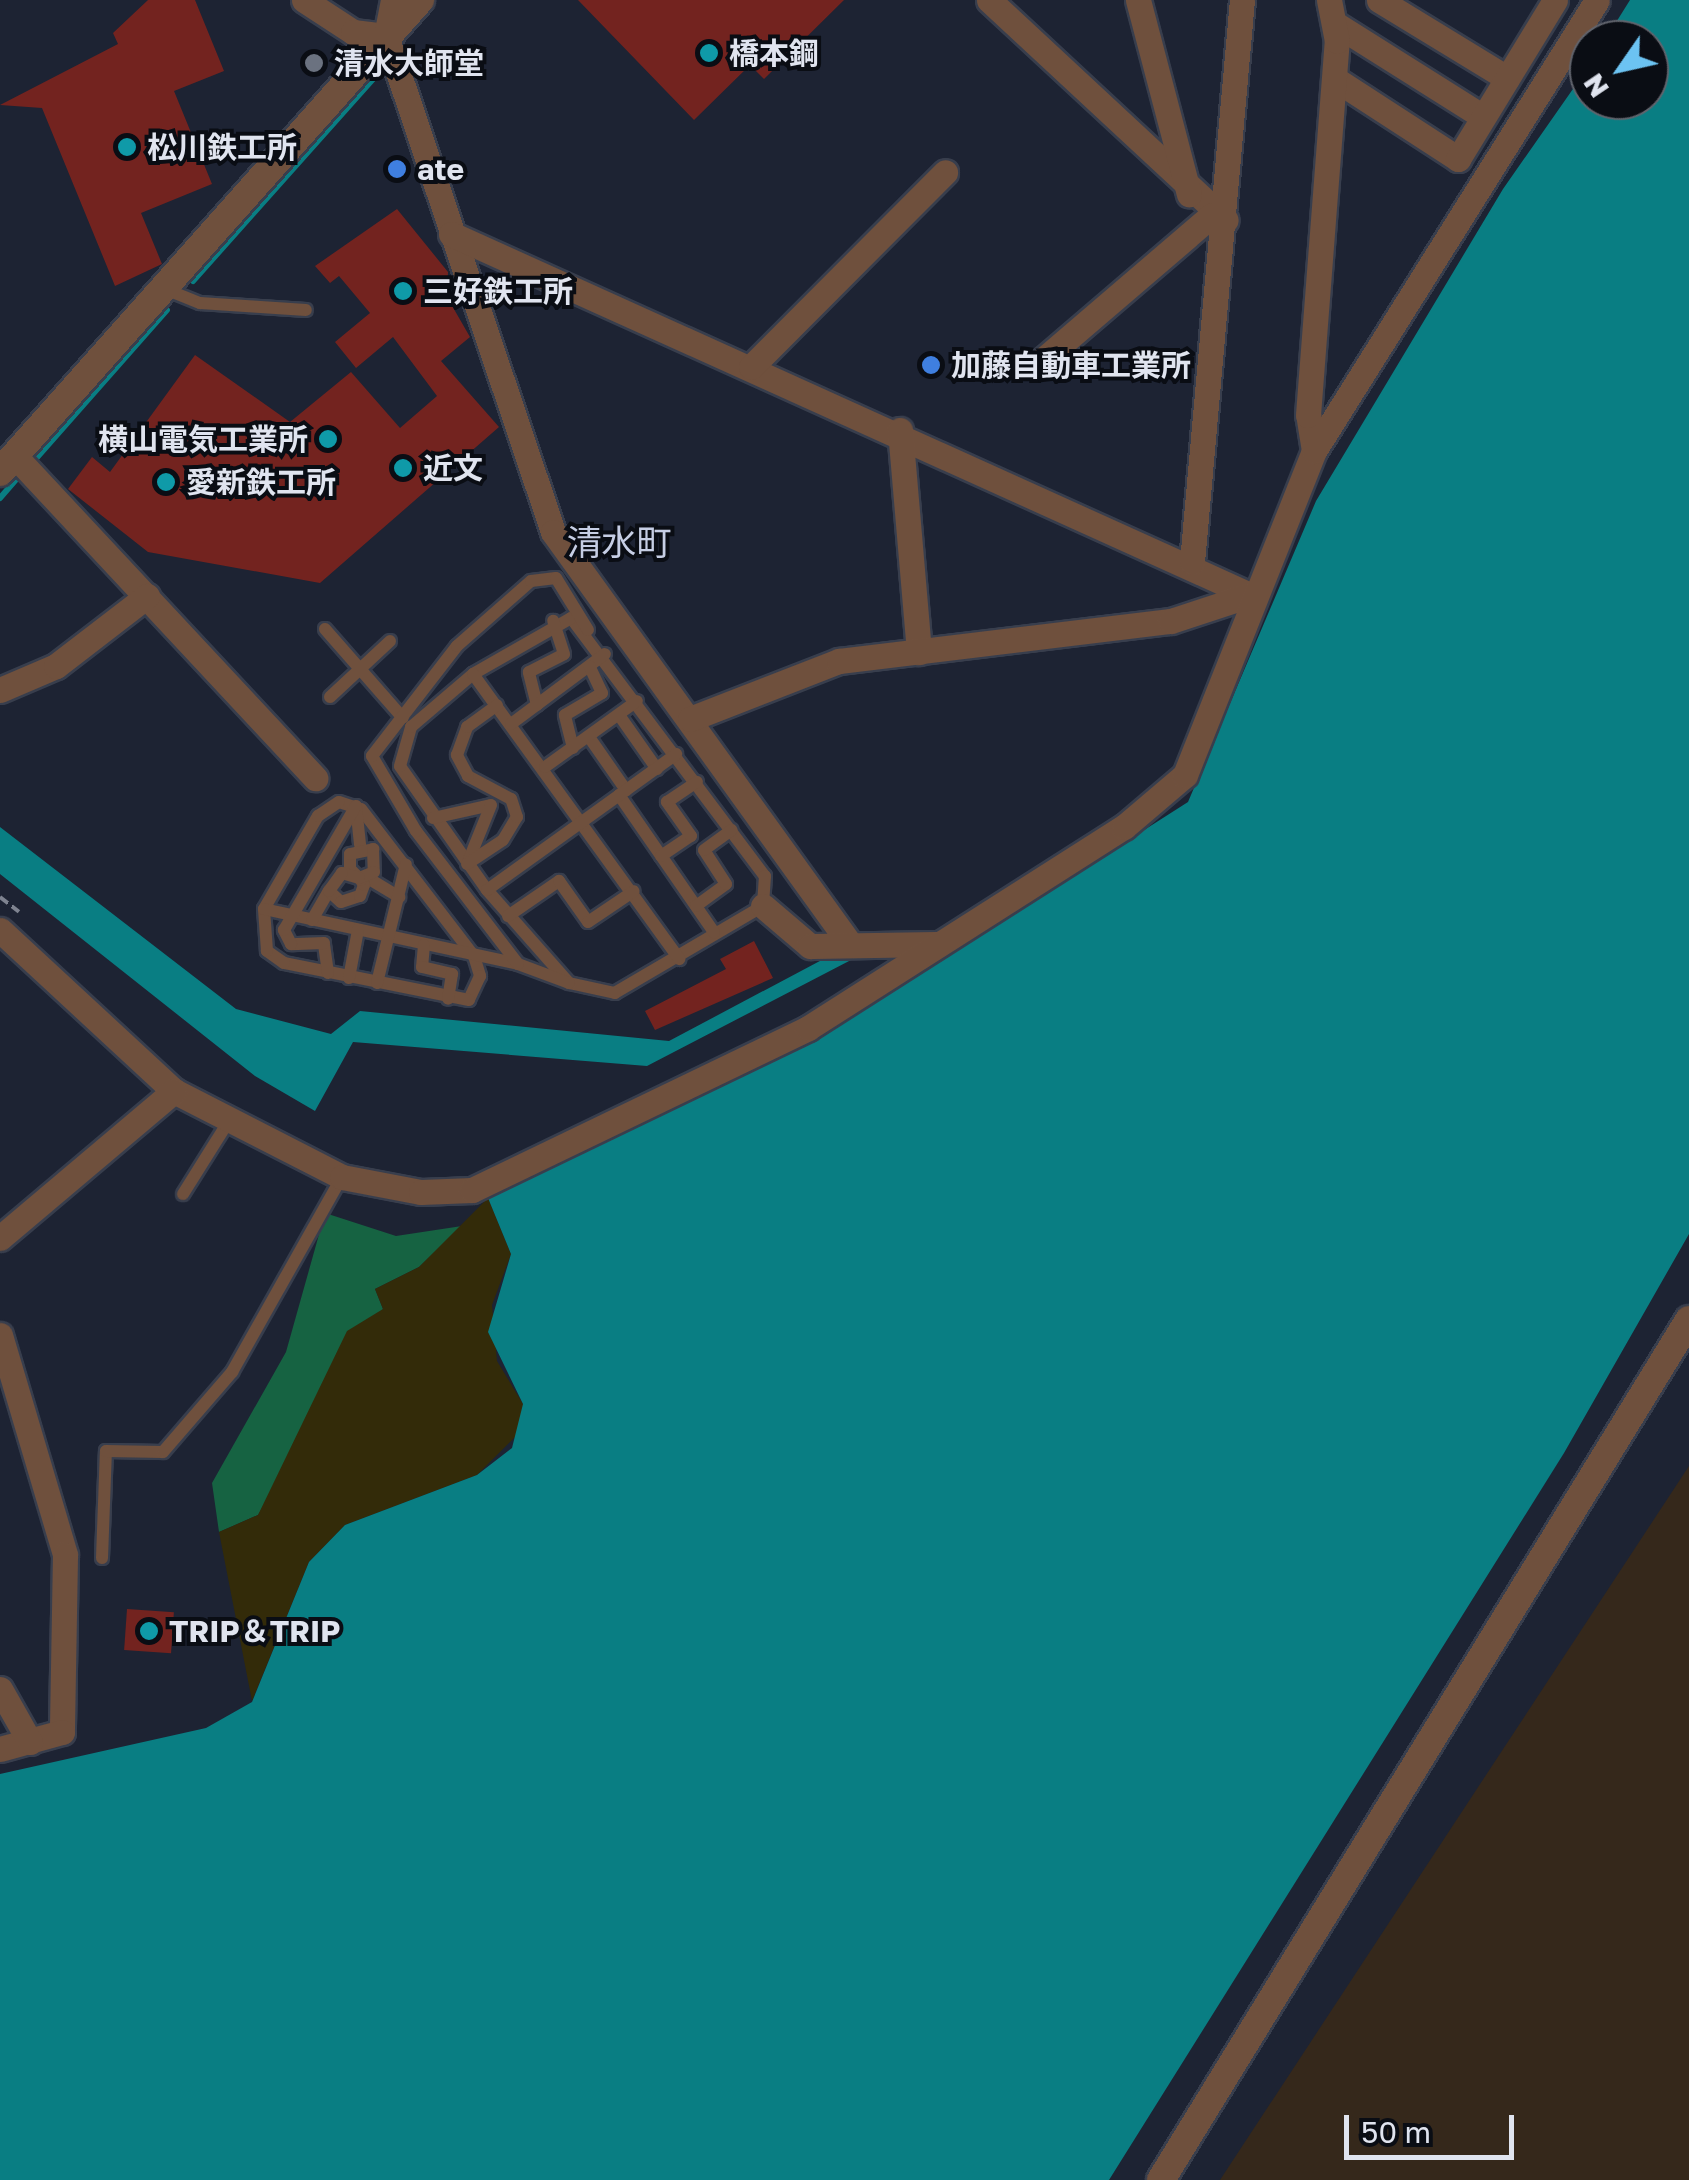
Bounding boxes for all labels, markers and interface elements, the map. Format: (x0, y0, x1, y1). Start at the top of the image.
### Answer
north arrow (1569, 20, 1669, 120)
place label: 橋本鋼 (729, 35, 819, 71)
marker: 橋本鋼 (698, 42, 720, 64)
place label: 清水大師堂 (334, 45, 484, 81)
marker: 清水大師堂 (303, 52, 325, 74)
text: N (1576, 68, 1615, 104)
place label: 松川鉄工所 (147, 129, 297, 165)
marker: 松川鉄工所 (116, 136, 138, 158)
place label: ate (417, 151, 464, 187)
marker: ate (386, 158, 408, 180)
place label: 三好鉄工所 (423, 273, 573, 309)
marker: 三好鉄工所 (392, 280, 414, 302)
place label: 加藤自動車工業所 (951, 347, 1191, 383)
marker: 加藤自動車工業所 (920, 354, 942, 376)
place label: 横山電気工業所 (98, 421, 308, 457)
marker: 横山電気工業所 (317, 428, 339, 450)
place label: 近文 (423, 450, 483, 486)
marker: 近文 (392, 457, 414, 479)
place label: 愛新鉄工所 (186, 464, 336, 500)
marker: 愛新鉄工所 (155, 471, 177, 493)
district label: 清水町 (567, 521, 671, 563)
place label: TRIP＆TRIP (169, 1613, 340, 1649)
marker: TRIP＆TRIP (138, 1620, 160, 1642)
scale bar (1349, 2095, 1519, 2157)
text: 50 m (1361, 2114, 1431, 2150)

